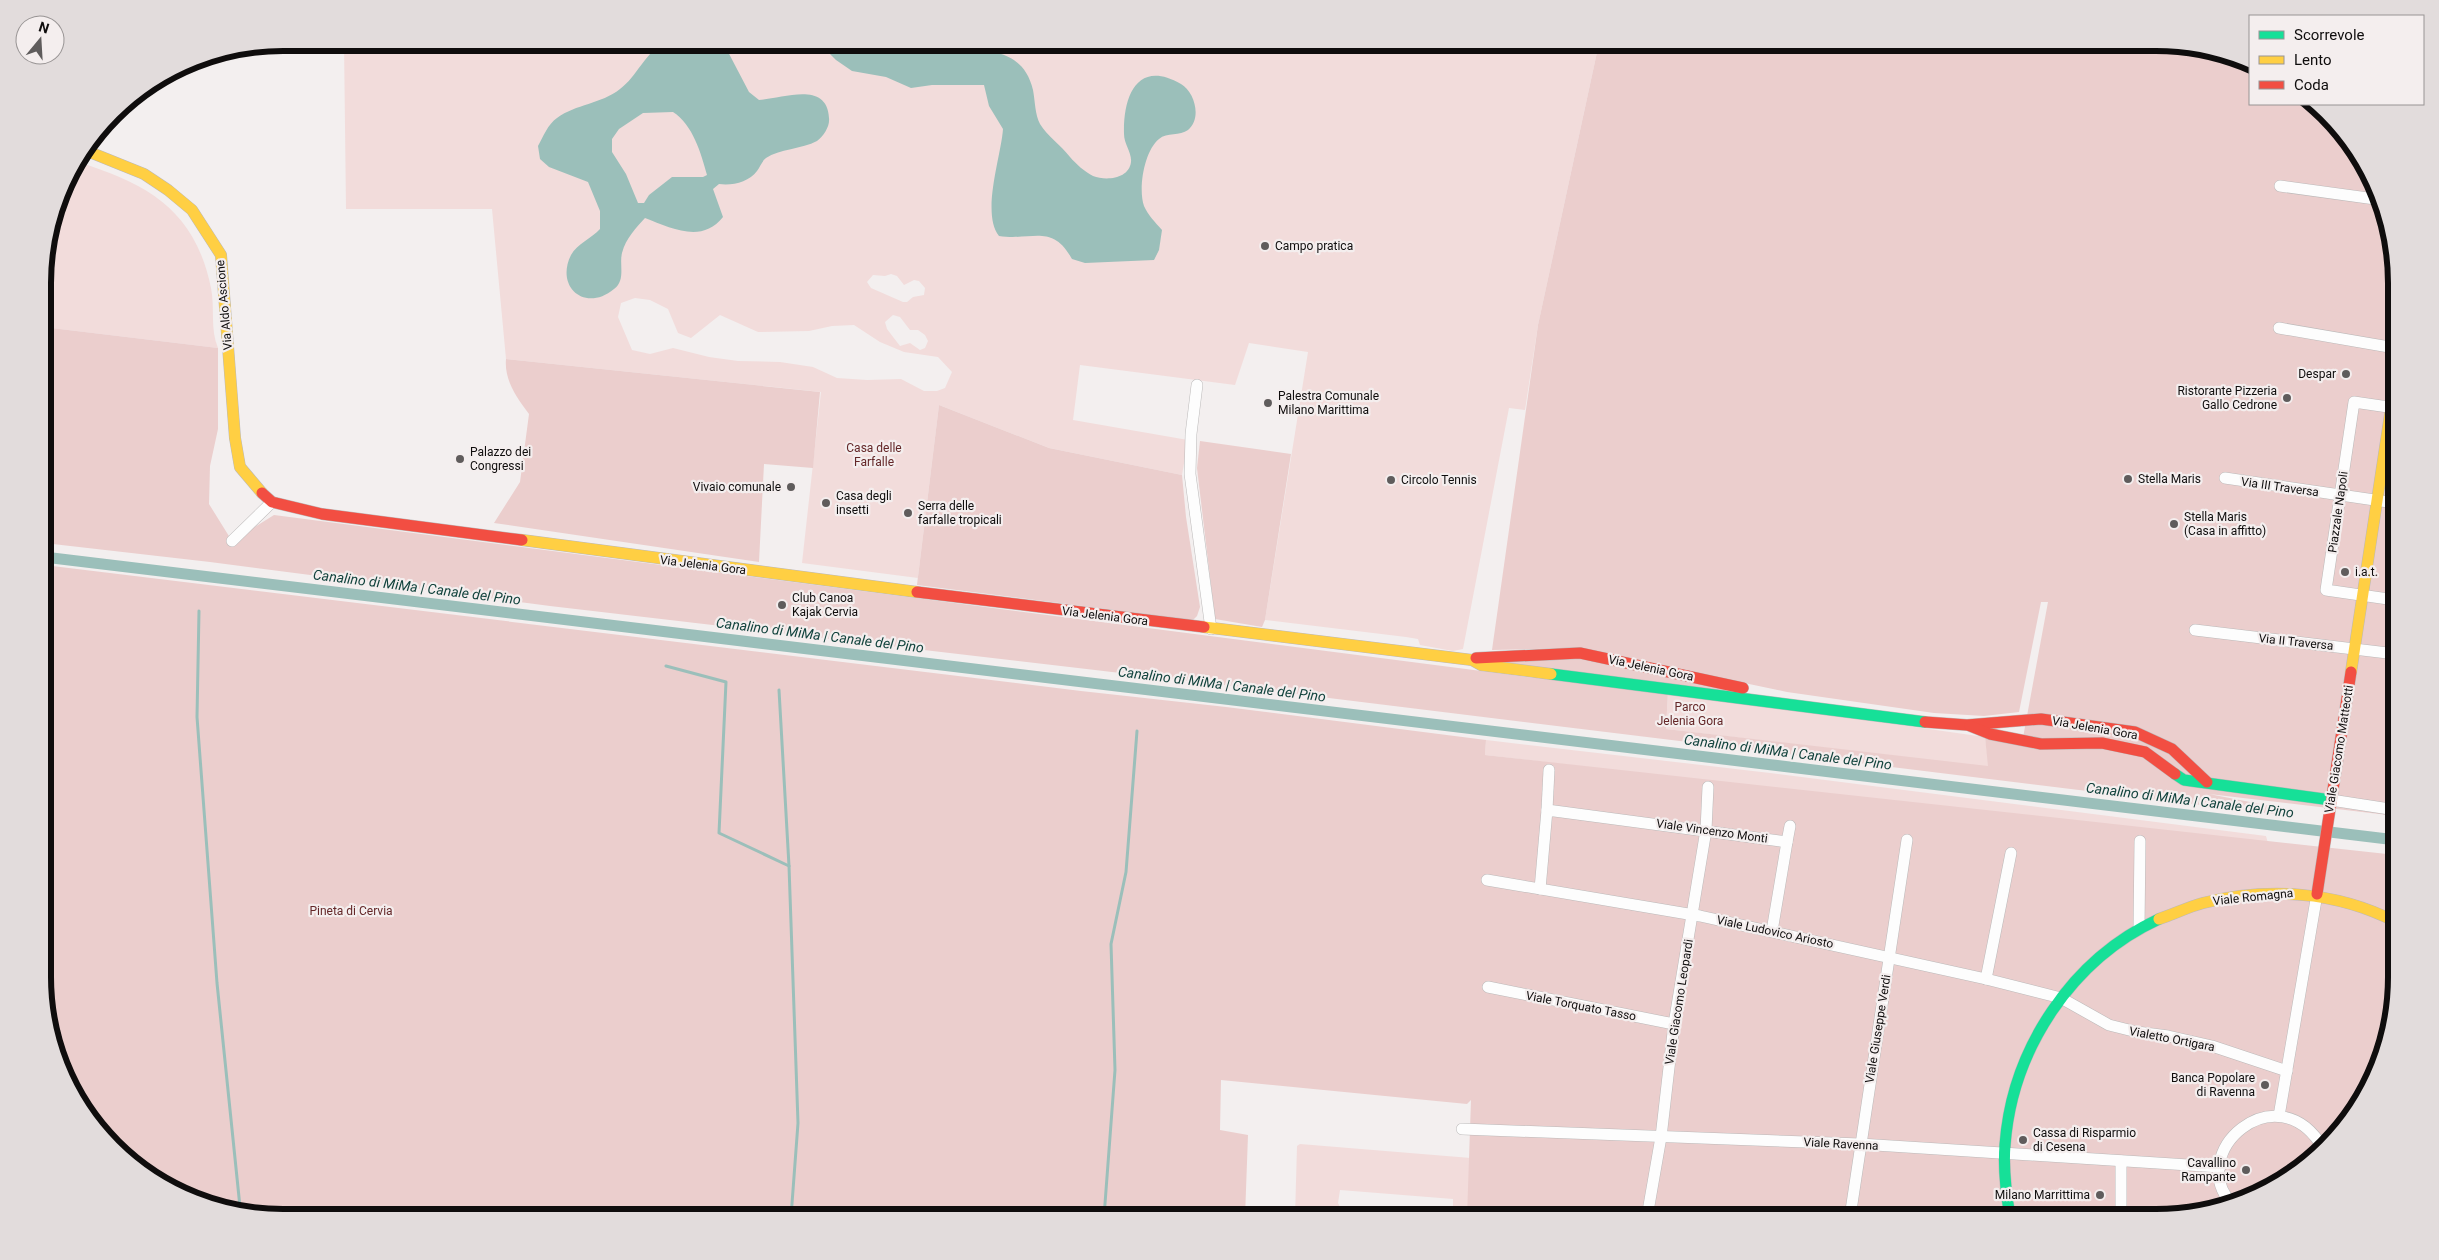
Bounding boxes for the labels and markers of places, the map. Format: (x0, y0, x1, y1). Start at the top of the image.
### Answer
place label: Campo pratica (1275, 239, 1353, 253)
marker: Campo pratica (1259, 240, 1271, 252)
place label: Despar (2298, 367, 2336, 381)
marker: Despar (2340, 368, 2352, 380)
place label: Ristorante Pizzeria Gallo Cedrone (2177, 384, 2277, 412)
place label: Palestra Comunale Milano Marittima (1278, 389, 1379, 417)
marker: Ristorante Pizzeria Gallo Cedrone (2281, 392, 2293, 404)
marker: Palestra Comunale Milano Marittima (1262, 397, 1274, 409)
place label: Palazzo dei Congressi (470, 445, 531, 473)
marker: Palazzo dei Congressi (454, 453, 466, 465)
place label: Stella Maris (2138, 472, 2201, 486)
place label: Circolo Tennis (1401, 473, 1477, 487)
marker: Stella Maris (2122, 473, 2134, 485)
marker: Circolo Tennis (1385, 474, 1397, 486)
place label: Vivaio comunale (693, 480, 781, 494)
marker: Vivaio comunale (785, 481, 797, 493)
place label: Casa degli insetti (836, 489, 892, 517)
marker: Casa degli insetti (820, 497, 832, 509)
place label: Serra delle farfalle tropicali (918, 499, 1002, 527)
marker: Serra delle farfalle tropicali (902, 507, 914, 519)
place label: Stella Maris (Casa in affitto) (2184, 510, 2266, 538)
marker: Stella Maris (Casa in affitto) (2168, 518, 2180, 530)
place label: i.a.t. (2355, 565, 2378, 579)
marker: i.a.t. (2339, 566, 2351, 578)
place label: Club Canoa Kajak Cervia (792, 591, 858, 619)
marker: Club Canoa Kajak Cervia (776, 599, 788, 611)
place label: Banca Popolare di Ravenna (2171, 1071, 2255, 1099)
marker: Banca Popolare di Ravenna (2259, 1079, 2271, 1091)
place label: Cassa di Risparmio di Cesena (2033, 1126, 2136, 1154)
marker: Cassa di Risparmio di Cesena (2017, 1134, 2029, 1146)
place label: Cavallino Rampante (2181, 1156, 2236, 1184)
marker: Cavallino Rampante (2240, 1164, 2252, 1176)
place label: Milano Marrittima (1995, 1188, 2090, 1202)
marker: Milano Marrittima (2094, 1189, 2106, 1201)

